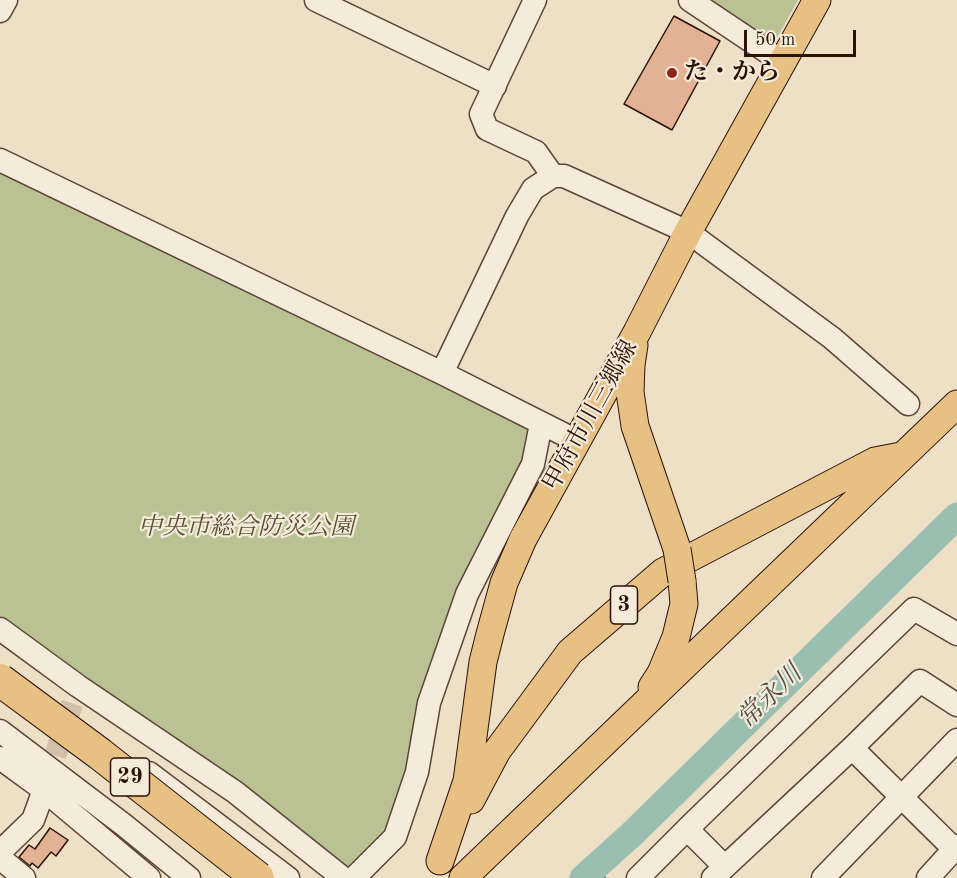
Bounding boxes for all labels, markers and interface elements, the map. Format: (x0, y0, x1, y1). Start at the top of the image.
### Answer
scale bar (747, 18, 860, 56)
text: 50 m (755, 31, 795, 49)
place label: た・から (684, 59, 780, 87)
marker: た・から (665, 66, 679, 80)
street label: 甲府市川三郷線 (538, 336, 644, 496)
park label: 中央市総合防災公園 (138, 514, 354, 542)
road number: 3 (610, 586, 638, 624)
water label: 常永川 (731, 659, 809, 735)
road number: 29 (110, 758, 150, 796)

